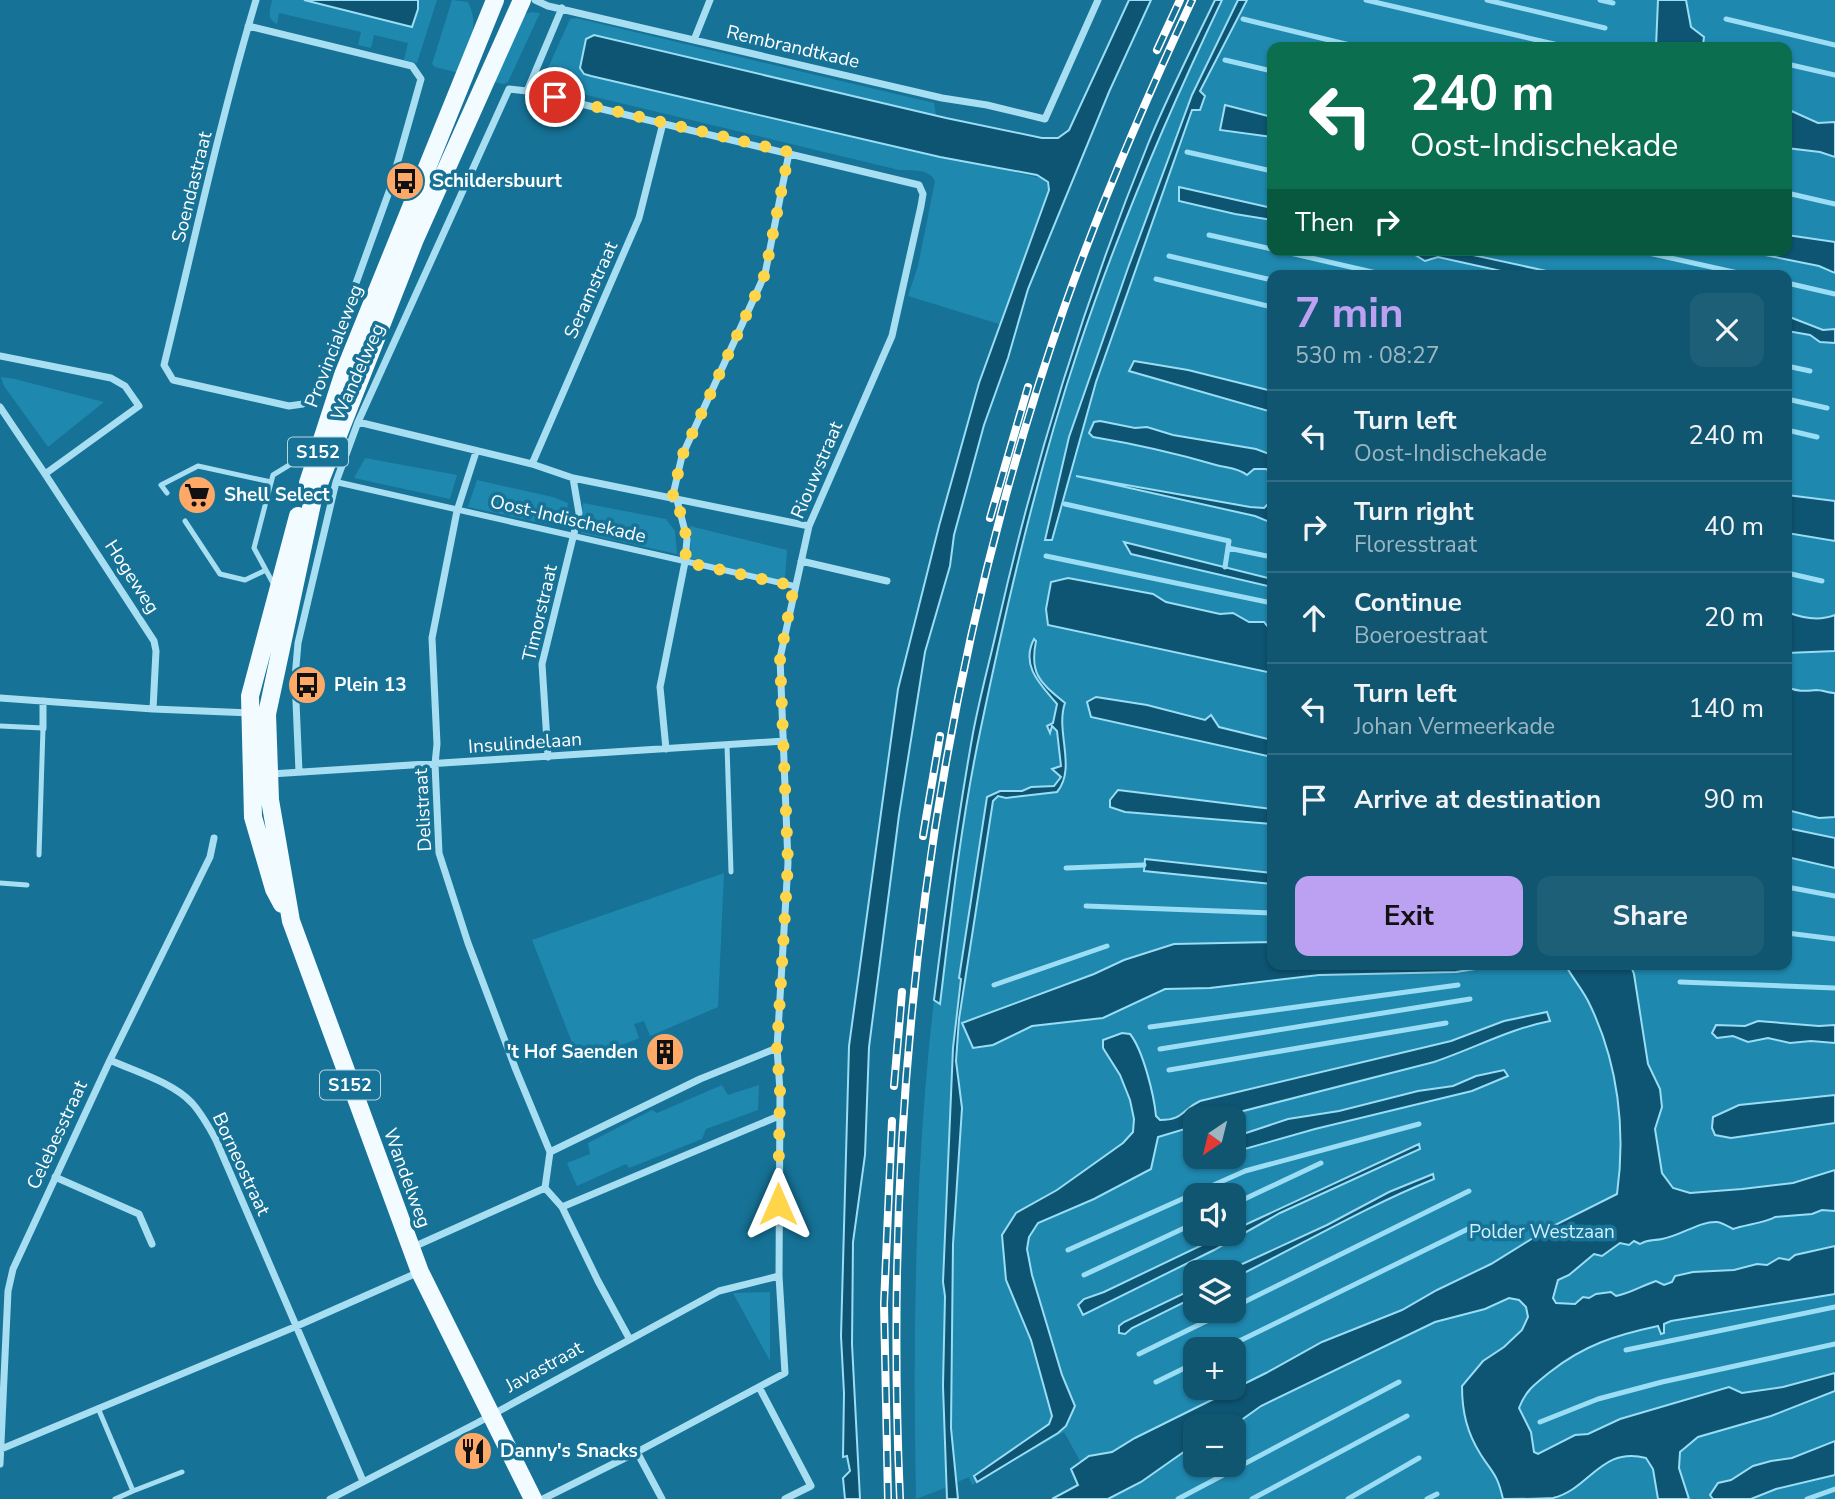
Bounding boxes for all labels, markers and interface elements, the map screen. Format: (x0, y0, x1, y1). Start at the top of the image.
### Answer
street label: Rembrandtkade (724, 19, 862, 75)
text: 240 m (1410, 60, 1554, 127)
pin (525, 67, 585, 127)
icon: left (1295, 70, 1386, 161)
icon: arrive (536, 78, 574, 116)
text: Oost-Indischekade (1410, 124, 1678, 167)
street label: Soendastraat (166, 128, 218, 245)
bus stop icon: Schildersbuurt (384, 160, 426, 202)
place label: Schildersbuurt (432, 168, 563, 194)
icon: right (1368, 203, 1406, 241)
text: Then (1295, 205, 1354, 240)
street label: Seramstraat (558, 237, 624, 343)
street label: Provincialeweg (299, 281, 369, 411)
text: 7 min (1295, 285, 1404, 342)
button: close (1690, 293, 1764, 367)
street label: Wandelweg (325, 319, 391, 425)
text: 530 m · 08:27 (1295, 340, 1440, 371)
text: Turn left (1354, 403, 1457, 438)
street label: Riouwstraat (785, 417, 849, 523)
icon: left (1295, 417, 1333, 455)
text: 240 m (1688, 418, 1764, 453)
road number: S152 (288, 438, 348, 466)
text: Oost-Indischekade (1354, 438, 1547, 469)
supermarket icon: Shell Select (176, 474, 218, 516)
place label: Shell Select (224, 482, 330, 508)
street label: Oost-Indischekade (487, 488, 649, 550)
text: Turn right (1354, 494, 1473, 529)
icon: right (1295, 508, 1333, 546)
text: 40 m (1704, 509, 1764, 544)
text: Floresstraat (1354, 529, 1477, 560)
street label: Hogeweg (98, 535, 166, 619)
street label: Timorstraat (516, 562, 564, 664)
text: Continue (1354, 585, 1462, 620)
icon: ahead (1295, 599, 1333, 637)
text: 20 m (1704, 600, 1764, 635)
text: Boeroestraat (1354, 620, 1487, 651)
bus stop icon: Plein 13 (286, 664, 328, 706)
place label: Plein 13 (334, 672, 407, 698)
text: Turn left (1354, 676, 1457, 711)
icon: left (1295, 690, 1333, 728)
text: 140 m (1688, 691, 1764, 726)
text: Johan Vermeerkade (1354, 711, 1555, 742)
street label: Insulindelaan (467, 726, 583, 760)
street label: Delistraat (408, 767, 438, 852)
icon: arrive (1295, 781, 1333, 819)
text: Arrive at destination (1354, 782, 1601, 817)
text: 90 m (1704, 782, 1764, 817)
button: Exit (1295, 876, 1523, 956)
button: Share (1537, 876, 1764, 956)
building icon: 't Hof Saenden (644, 1031, 686, 1073)
place label: 't Hof Saenden (507, 1039, 638, 1065)
road number: S152 (320, 1070, 380, 1100)
street label: Celebesstraat (20, 1076, 94, 1194)
north arrow (1183, 1106, 1246, 1169)
map controls (1183, 1106, 1246, 1477)
street label: Borneostraat (206, 1108, 276, 1220)
street label: Wandelweg (377, 1125, 437, 1231)
position arrow (741, 1167, 815, 1241)
button: sound (1183, 1183, 1246, 1246)
park label: Polder Westzaan (1469, 1219, 1615, 1245)
button: layers (1183, 1260, 1246, 1323)
street label: Javastraat (500, 1335, 588, 1399)
button: + (1183, 1337, 1246, 1400)
button: − (1183, 1414, 1246, 1477)
restaurant icon: Danny's Snacks (452, 1430, 494, 1472)
place label: Danny's Snacks (500, 1438, 638, 1464)

